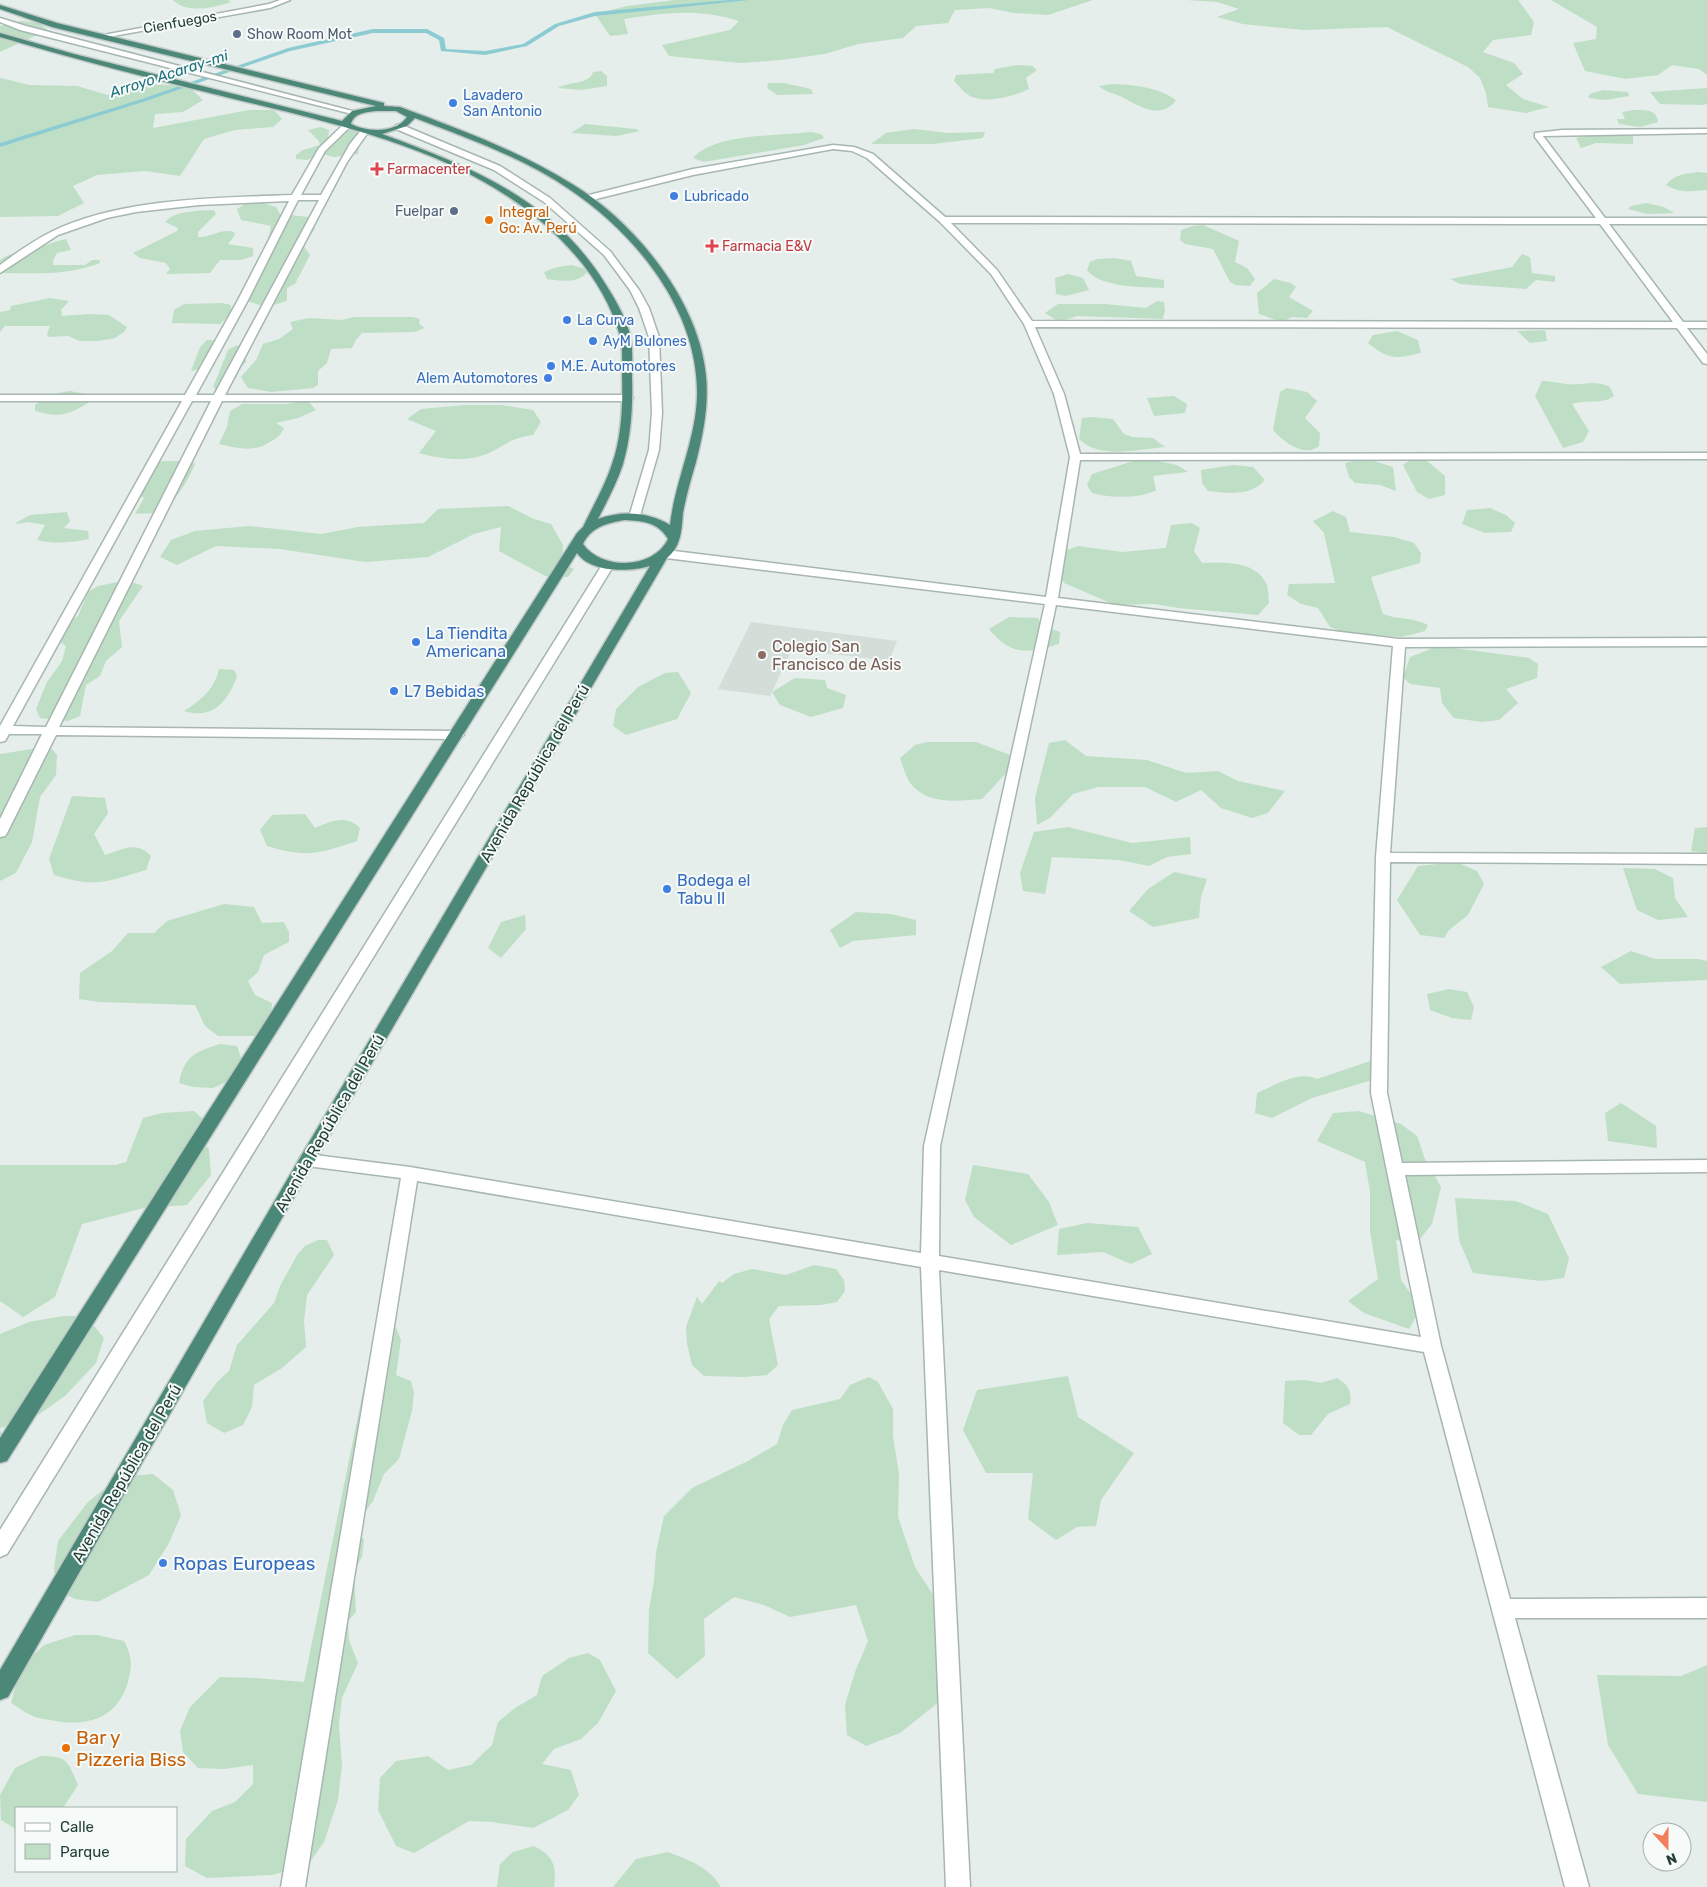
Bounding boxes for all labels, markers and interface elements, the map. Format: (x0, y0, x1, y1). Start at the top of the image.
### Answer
street label: Cienfuegos (142, 8, 218, 37)
place label: Show Room Mot (247, 26, 353, 43)
marker: Show Room Mot (231, 28, 243, 40)
water label: Arroyo Acaray-mi (107, 46, 231, 102)
place label: Lavadero San Antonio (463, 87, 542, 120)
marker: Lavadero San Antonio (447, 97, 459, 109)
place label: Farmacenter (387, 161, 471, 178)
marker: Farmacenter (371, 163, 383, 175)
place label: Lubricado (684, 188, 749, 205)
marker: Lubricado (668, 190, 680, 202)
place label: Fuelpar (395, 203, 445, 220)
place label: Integral Go: Av. Perú (499, 204, 577, 237)
marker: Fuelpar (448, 205, 460, 217)
marker: Integral Go: Av. Perú (483, 214, 495, 226)
place label: Farmacia E&V (722, 238, 812, 255)
marker: Farmacia E&V (706, 240, 718, 252)
place label: La Curva (577, 312, 634, 329)
marker: La Curva (561, 314, 573, 326)
place label: AyM Bulones (603, 333, 687, 350)
marker: AyM Bulones (587, 335, 599, 347)
place label: M.E. Automotores (561, 358, 676, 375)
marker: M.E. Automotores (545, 360, 557, 372)
place label: Alem Automotores (417, 370, 538, 387)
marker: Alem Automotores (542, 372, 554, 384)
place label: La Tiendita Americana (426, 624, 508, 661)
marker: La Tiendita Americana (410, 636, 422, 648)
place label: Colegio San Francisco de Asis (772, 637, 901, 674)
marker: Colegio San Francisco de Asis (756, 649, 768, 661)
street label: Avenida República del Perú (476, 681, 593, 866)
place label: L7 Bebidas (404, 682, 484, 701)
marker: L7 Bebidas (388, 685, 400, 697)
place label: Bodega el Tabu II (677, 871, 751, 908)
marker: Bodega el Tabu II (661, 883, 673, 895)
street label: Avenida República del Perú (271, 1031, 388, 1216)
street label: Avenida República del Perú (68, 1381, 185, 1566)
place label: Ropas Europeas (173, 1552, 315, 1575)
marker: Ropas Europeas (157, 1557, 169, 1569)
place label: Bar y Pizzeria Biss (76, 1726, 186, 1771)
marker: Bar y Pizzeria Biss (60, 1742, 72, 1754)
legend (15, 1807, 178, 1872)
text: Calle (60, 1818, 94, 1836)
north arrow (1642, 1822, 1692, 1872)
text: Parque (60, 1843, 110, 1861)
text: N (1664, 1849, 1679, 1868)

